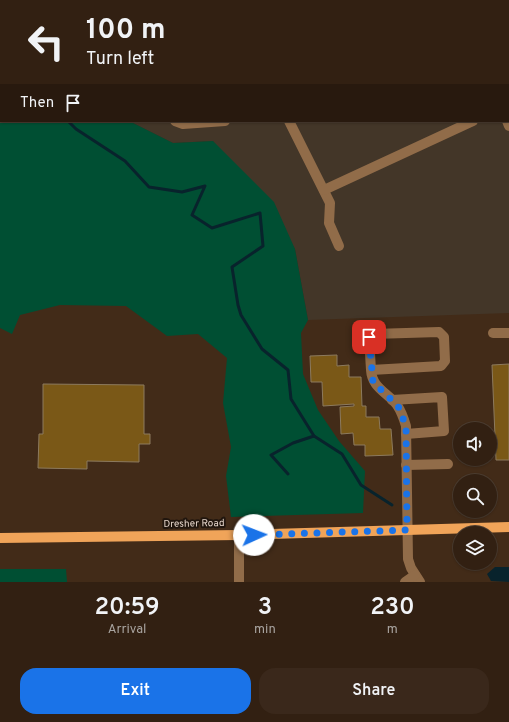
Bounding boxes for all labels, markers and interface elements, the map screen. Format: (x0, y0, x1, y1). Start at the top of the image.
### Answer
text: 100 m (86, 13, 166, 49)
icon: left (20, 16, 72, 68)
text: Turn left (86, 48, 154, 71)
icon: arrive (62, 92, 84, 114)
text: Then (20, 94, 54, 113)
pin (352, 320, 386, 354)
icon: arrive (358, 326, 380, 348)
map controls (453, 422, 497, 570)
button: sound (453, 422, 497, 466)
button: search (453, 474, 497, 518)
position arrow (233, 514, 275, 556)
street label: Dresher Road (163, 517, 225, 531)
button: layers (453, 526, 497, 570)
text: 20:59 (94, 593, 160, 623)
text: 3 (258, 593, 272, 623)
text: 230 (370, 593, 415, 623)
text: Arrival (108, 622, 146, 638)
text: min (254, 622, 276, 638)
text: m (387, 622, 398, 638)
button: Exit (20, 668, 251, 714)
button: Share (259, 668, 489, 714)

